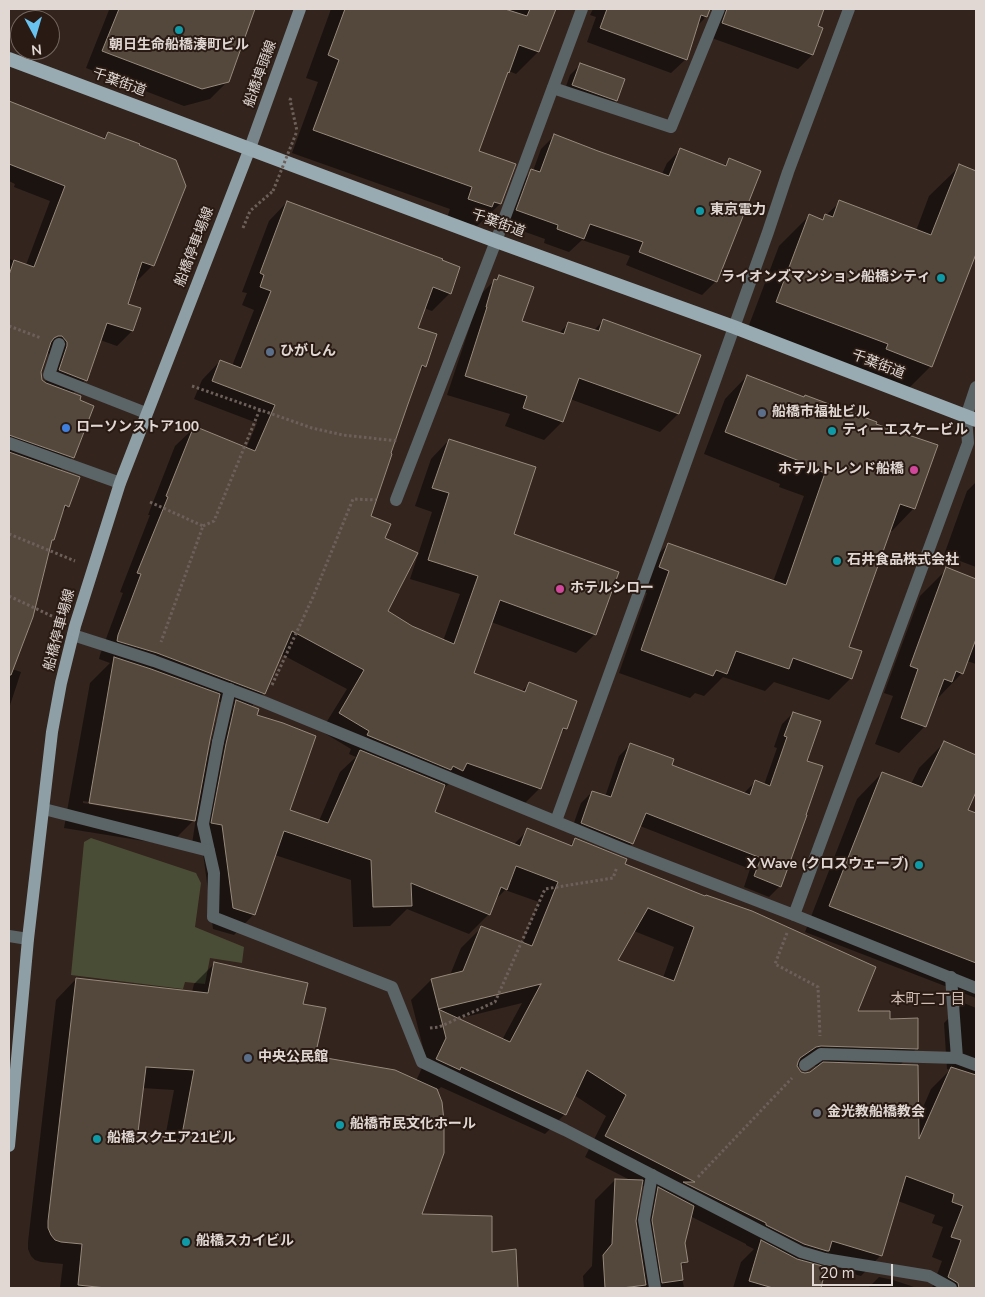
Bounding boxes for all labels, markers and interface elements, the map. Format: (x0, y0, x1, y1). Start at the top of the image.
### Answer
north arrow (10, 10, 60, 60)
marker: 朝日生命船橋湊町ビル (173, 24, 185, 36)
place label: 朝日生命船橋湊町ビル (109, 38, 249, 54)
street label: 船橋埠頭線 (241, 38, 281, 110)
text: N (30, 39, 43, 59)
street label: 千葉街道 (90, 66, 148, 100)
place label: 東京電力 (710, 203, 766, 219)
street label: 船橋停車場線 (172, 205, 218, 289)
marker: 東京電力 (694, 205, 706, 217)
street label: 千葉街道 (469, 207, 527, 241)
place label: ライオンズマンション船橋シティ (721, 270, 931, 286)
marker: ライオンズマンション船橋シティ (935, 272, 947, 284)
place label: ひがしん (280, 344, 336, 360)
marker: ひがしん (264, 346, 276, 358)
street label: 千葉街道 (849, 347, 907, 383)
place label: 船橋市福祉ビル (772, 405, 870, 421)
marker: 船橋市福祉ビル (756, 407, 768, 419)
place label: ローソンストア100 (76, 420, 199, 436)
marker: ローソンストア100 (60, 422, 72, 434)
place label: ティーエスケービル (842, 423, 968, 439)
marker: ティーエスケービル (826, 425, 838, 437)
place label: ホテルトレンド船橋 (778, 462, 904, 478)
marker: ホテルトレンド船橋 (908, 464, 920, 476)
place label: 石井食品株式会社 (847, 553, 959, 569)
marker: 石井食品株式会社 (831, 555, 843, 567)
place label: ホテルシロー (570, 581, 654, 597)
marker: ホテルシロー (554, 583, 566, 595)
street label: 船橋停車場線 (41, 587, 79, 673)
place label: X Wave (クロスウェーブ) (747, 857, 909, 873)
marker: X Wave (クロスウェーブ) (913, 859, 925, 871)
district label: 本町二丁目 (891, 991, 965, 1009)
place label: 中央公民館 (258, 1050, 328, 1066)
marker: 中央公民館 (242, 1052, 254, 1064)
place label: 金光教船橋教会 (827, 1105, 925, 1121)
marker: 金光教船橋教会 (811, 1107, 823, 1119)
place label: 船橋市民文化ホール (350, 1117, 476, 1133)
marker: 船橋市民文化ホール (334, 1119, 346, 1131)
place label: 船橋スクエア21ビル (107, 1131, 236, 1147)
marker: 船橋スクエア21ビル (91, 1133, 103, 1145)
place label: 船橋スカイビル (196, 1234, 294, 1250)
marker: 船橋スカイビル (180, 1236, 192, 1248)
scale bar (815, 1254, 896, 1286)
text: 20 m (820, 1263, 855, 1283)

